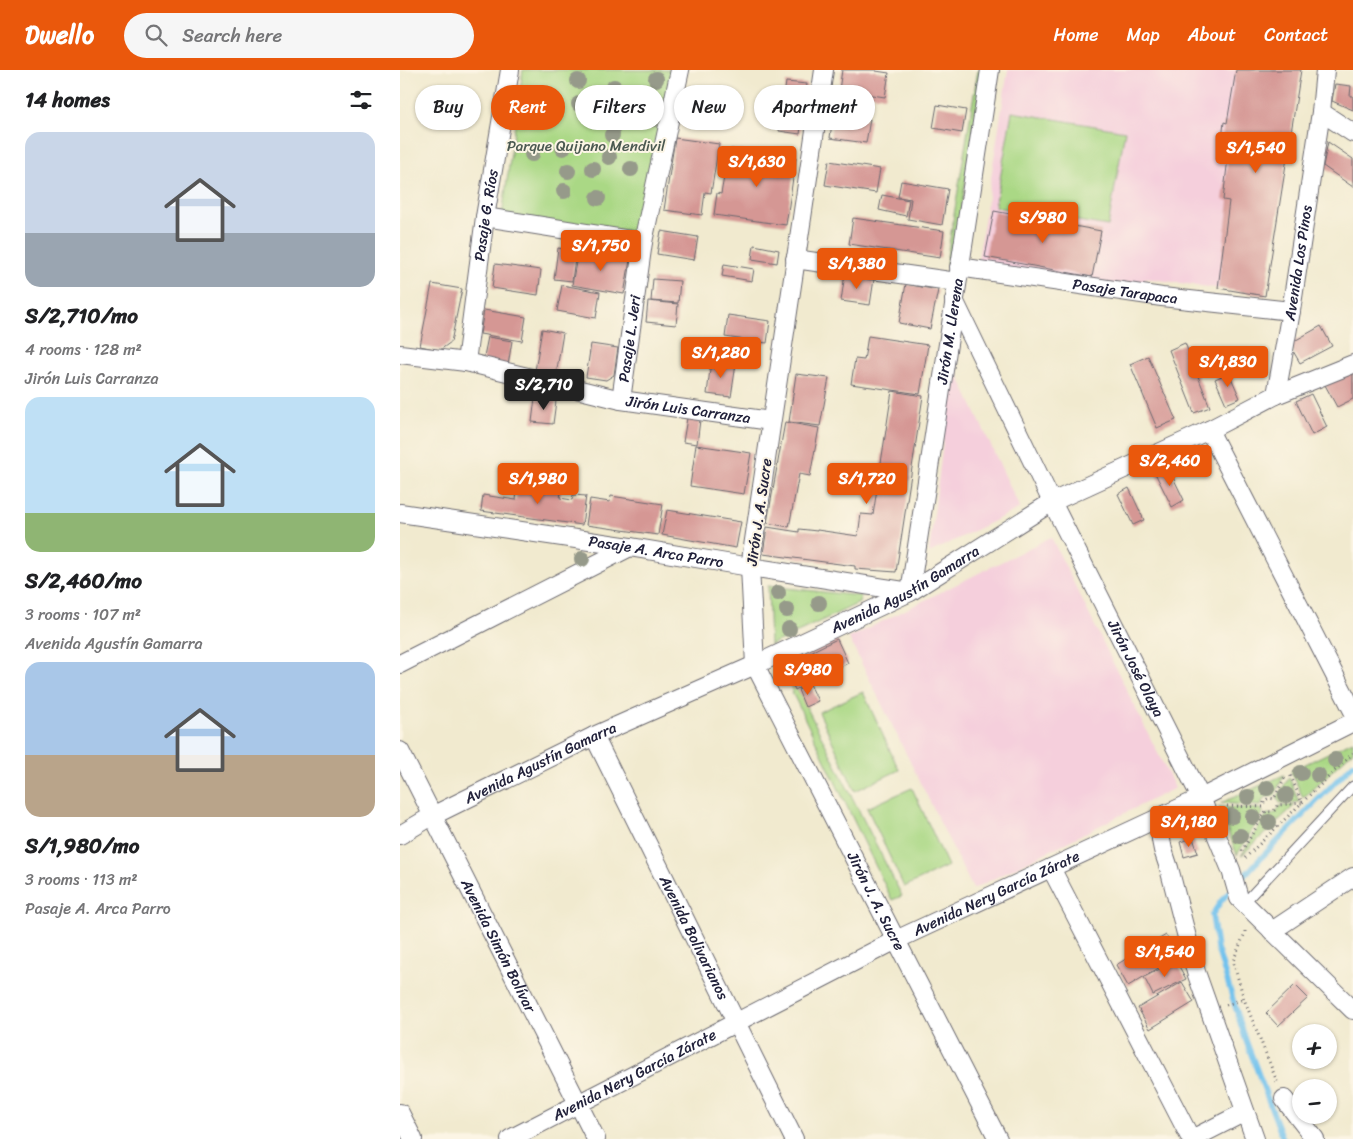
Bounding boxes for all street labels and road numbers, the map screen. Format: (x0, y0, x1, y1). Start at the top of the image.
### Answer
street label: Pasaje G. Ríos (466, 167, 506, 263)
street label: Avenida Los Pinos (1276, 203, 1320, 324)
street label: Pasaje Tarapaca (1071, 271, 1179, 312)
street label: Jirón M. Llerena (929, 276, 971, 387)
street label: Pasaje L. Jeri (611, 293, 649, 384)
street label: Jirón Luis Carranza (623, 388, 753, 431)
street label: Jirón J. A. Sucre (738, 456, 779, 568)
street label: Pasaje A. Arca Parro (587, 528, 726, 576)
street label: Avenida Agustín Gamarra (825, 538, 985, 641)
street label: Jirón José Olaya (1100, 614, 1172, 722)
street label: Avenida Agustín Gamarra (459, 714, 621, 811)
street label: Avenida Nery García Zárate (908, 843, 1084, 944)
street label: Jirón J. A. Sucre (839, 846, 912, 955)
street label: Avenida Bolivarianos (652, 870, 736, 1005)
street label: Avenida Simón Bolívar (453, 873, 543, 1018)
street label: Avenida Nery García Zárate (547, 1022, 721, 1128)

